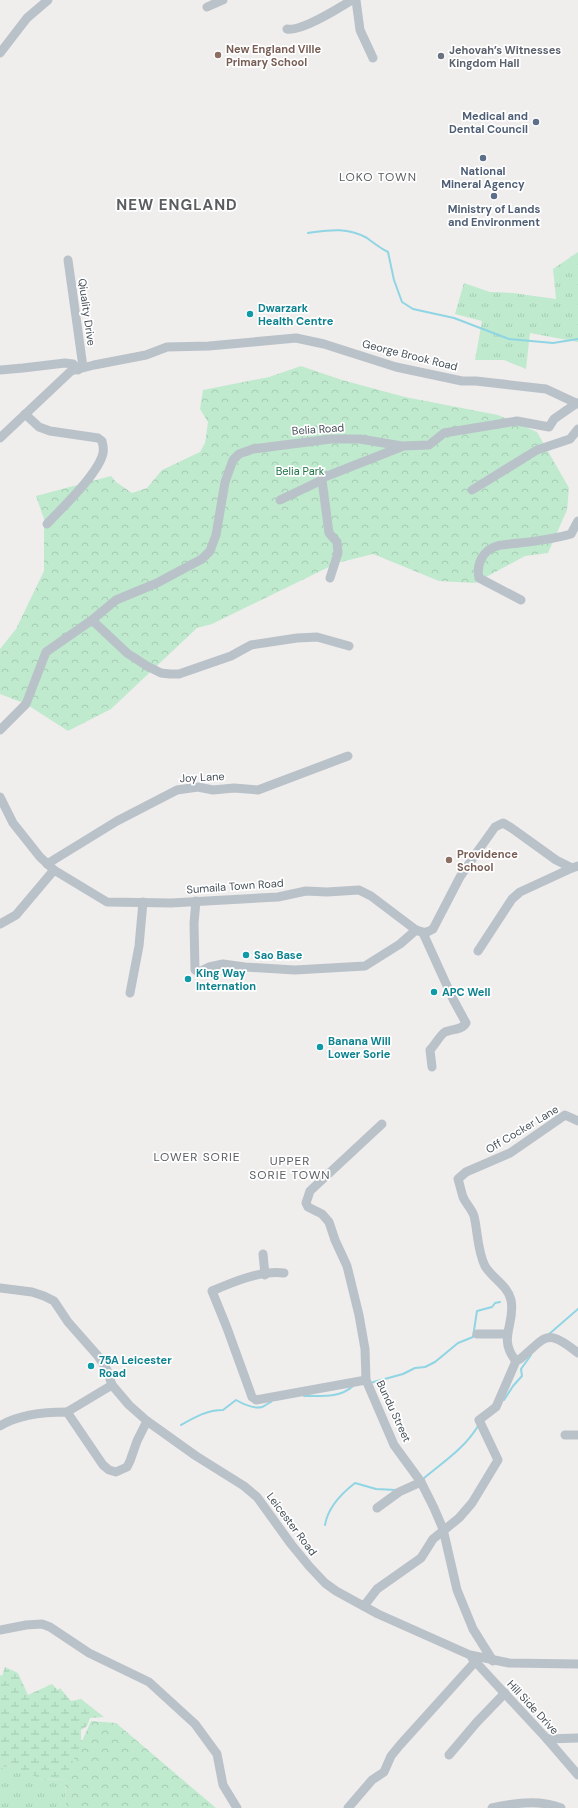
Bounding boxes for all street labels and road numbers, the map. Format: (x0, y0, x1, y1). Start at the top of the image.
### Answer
street label: Qiuality Drive (75, 277, 99, 347)
street label: George Brook Road (361, 336, 459, 374)
street label: Belia Road (291, 420, 345, 438)
street label: Joy Lane (179, 769, 225, 785)
street label: Sumaila Town Road (186, 876, 284, 896)
street label: Off Cocker Lane (483, 1102, 561, 1156)
street label: Bundu Street (374, 1378, 414, 1444)
street label: Leicester Road (264, 1490, 320, 1558)
street label: Hill Side Drive (504, 1677, 562, 1737)

